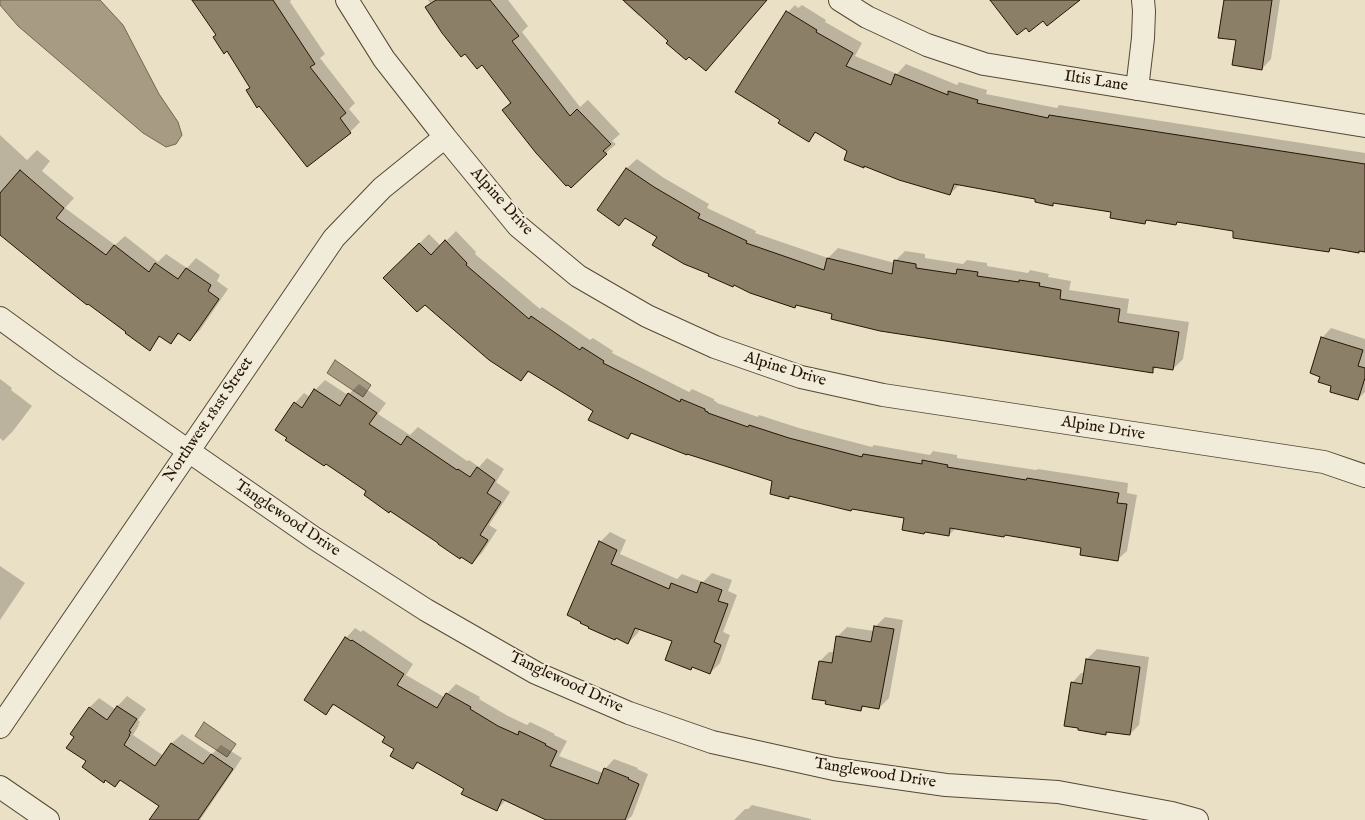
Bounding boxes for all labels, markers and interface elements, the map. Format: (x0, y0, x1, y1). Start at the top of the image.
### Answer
street label: Iltis Lane (1063, 67, 1129, 97)
street label: Alpine Drive (466, 164, 536, 240)
street label: Alpine Drive (742, 348, 828, 392)
street label: Northwest 181st Street (160, 354, 258, 486)
street label: Alpine Drive (1060, 413, 1146, 445)
street label: Tanglewood Drive (231, 477, 343, 561)
street label: Tanglewood Drive (506, 648, 626, 718)
street label: Tanglewood Drive (813, 755, 937, 793)

